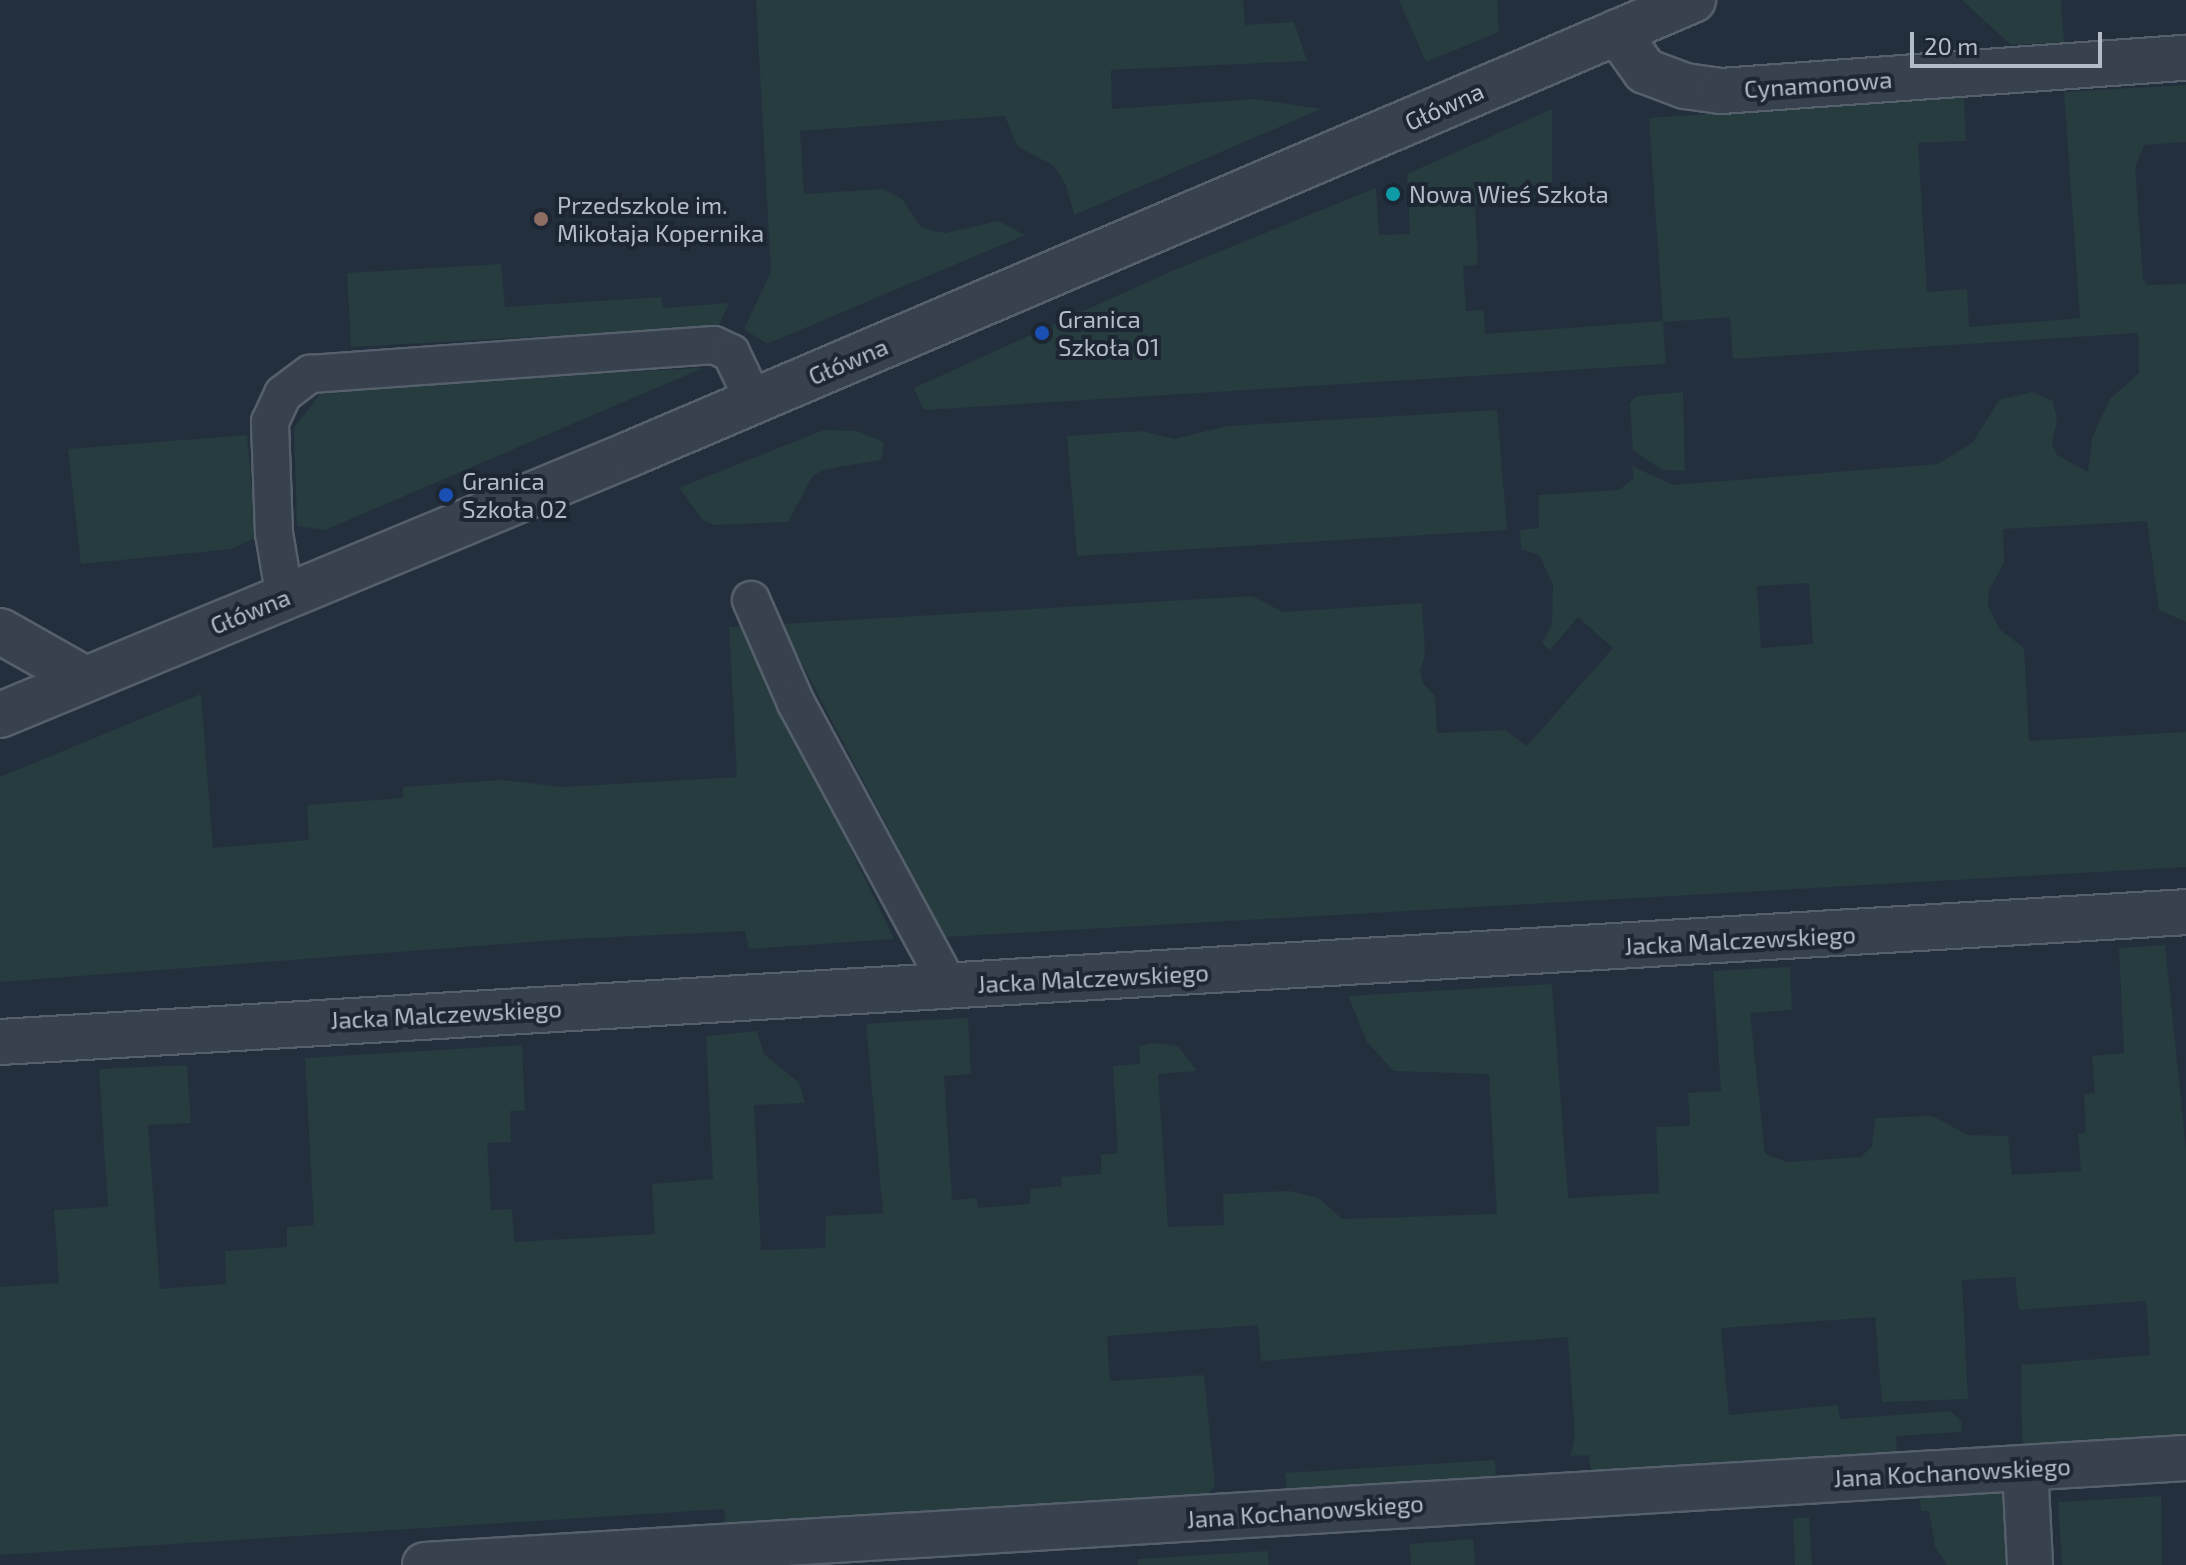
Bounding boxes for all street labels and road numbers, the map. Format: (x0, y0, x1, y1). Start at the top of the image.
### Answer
street label: Cynamonowa (1743, 64, 1893, 104)
street label: Główna (1400, 76, 1488, 136)
street label: Główna (804, 331, 892, 391)
street label: Główna (206, 582, 294, 640)
street label: Jacka Malczewskiego (1623, 920, 1857, 960)
street label: Jacka Malczewskiego (976, 958, 1210, 998)
street label: Jacka Malczewskiego (329, 994, 563, 1034)
street label: Jana Kochanowskiego (1833, 1451, 2071, 1493)
street label: Jana Kochanowskiego (1185, 1488, 1425, 1534)

